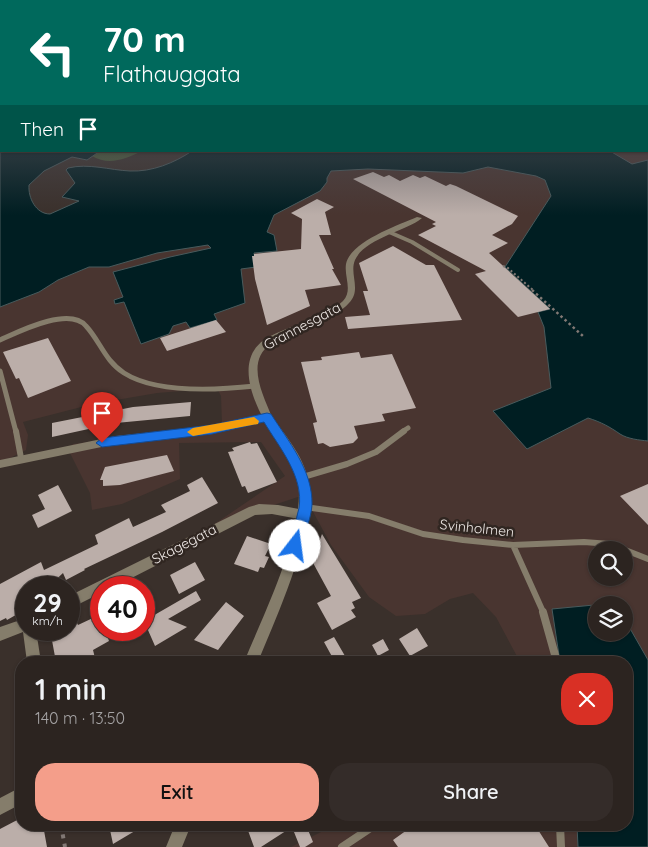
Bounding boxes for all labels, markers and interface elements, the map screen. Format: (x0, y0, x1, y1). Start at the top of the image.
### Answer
text: 70 m (103, 17, 186, 61)
icon: left (20, 20, 85, 85)
text: Flathauggata (103, 60, 241, 88)
icon: arrive (74, 115, 102, 143)
text: Then (20, 117, 64, 141)
street label: Grannesgata (260, 298, 344, 354)
pin (81, 392, 123, 443)
icon: arrive (88, 399, 116, 427)
street label: Svinholmen (439, 515, 515, 541)
position arrow (268, 519, 320, 571)
street label: Skagegata (149, 520, 219, 568)
map controls (588, 541, 633, 641)
button: search (588, 541, 633, 586)
speed limit sign: 40 (90, 576, 155, 641)
text: 29 (33, 587, 62, 618)
button: layers (588, 596, 633, 641)
text: km/h (32, 613, 63, 628)
text: 1 min (35, 670, 107, 708)
button: close (561, 673, 613, 725)
text: 140 m · 13:50 (35, 708, 125, 728)
button: Exit (35, 763, 319, 821)
button: Share (329, 763, 613, 821)

